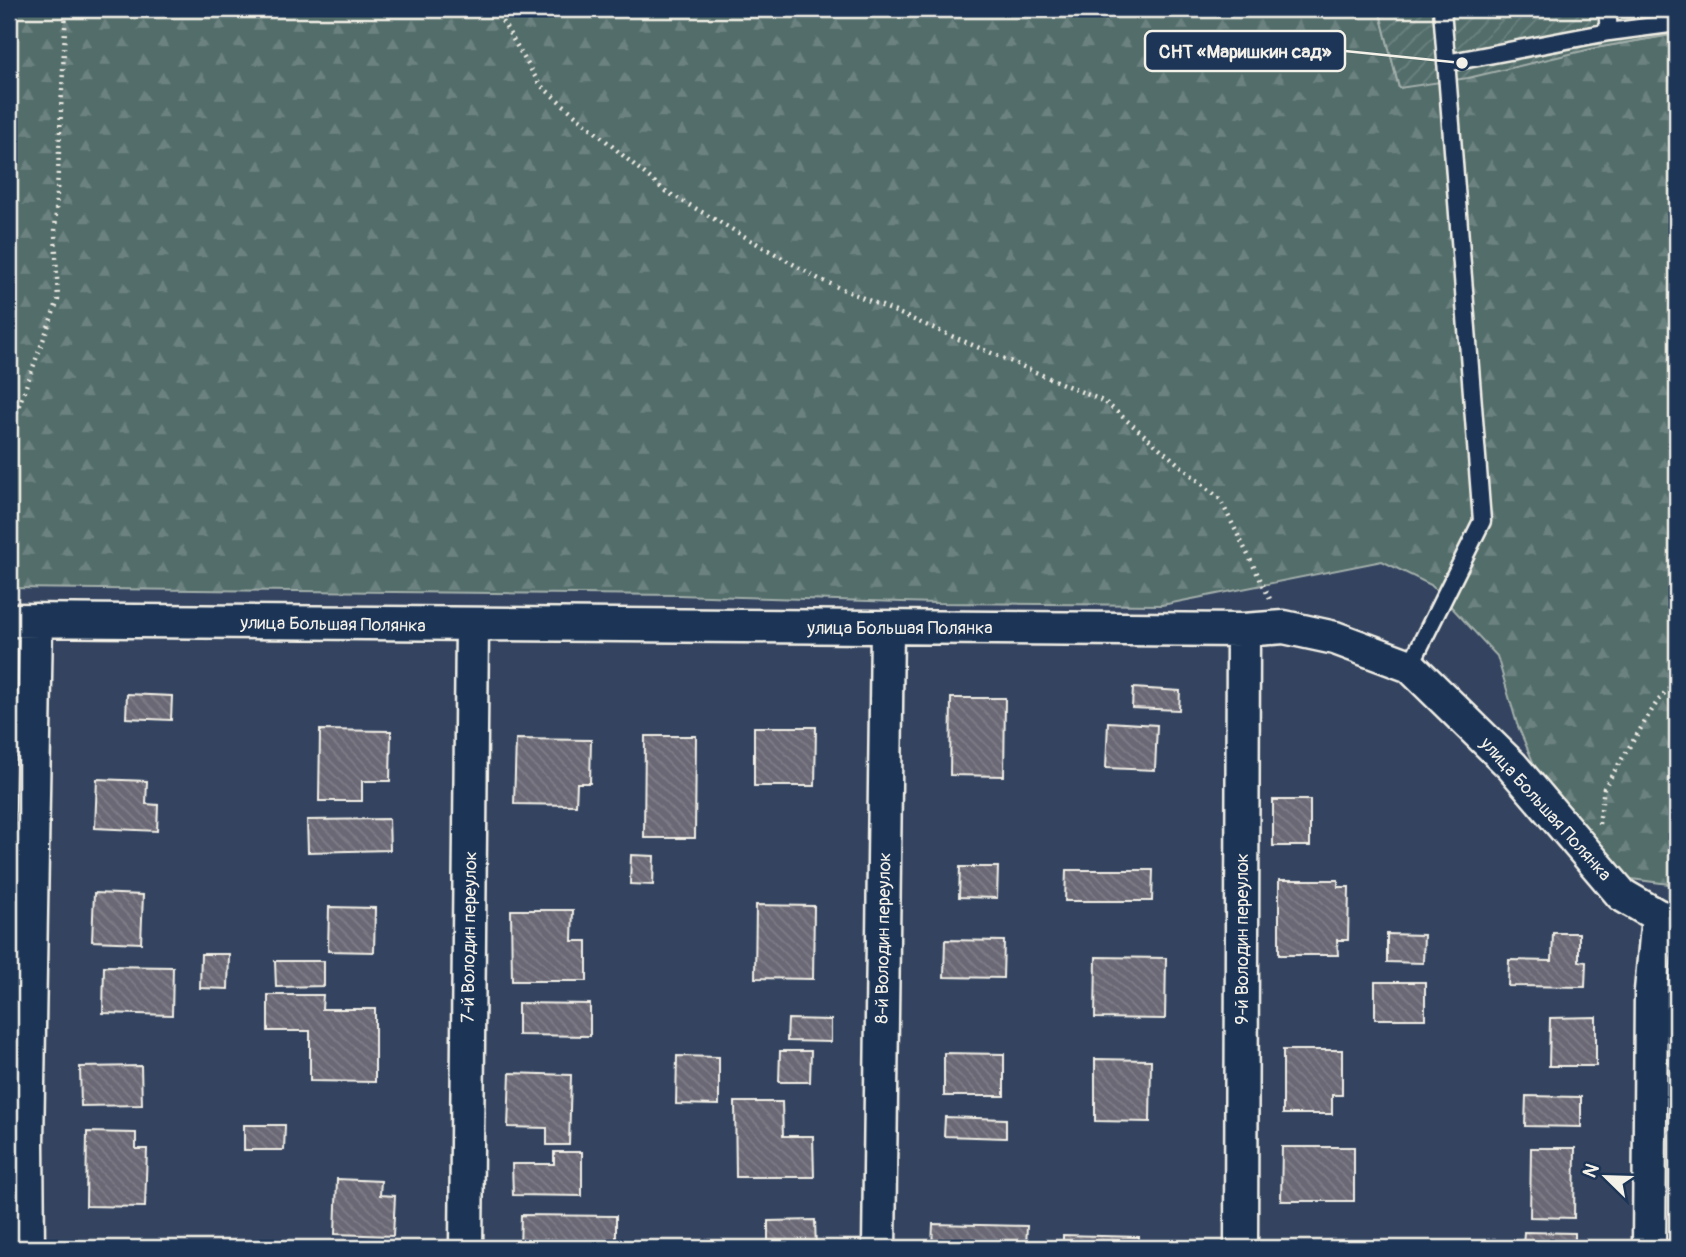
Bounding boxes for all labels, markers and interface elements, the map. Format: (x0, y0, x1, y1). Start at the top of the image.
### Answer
callout: СНТ «Маришкин сад» (1145, 31, 1345, 71)
text: СНТ «Маришкин сад» (1159, 40, 1332, 64)
street label: улица Большая Полянка (239, 611, 426, 638)
street label: улица Большая Полянка (806, 617, 993, 640)
street label: улица Большая Полянка (1474, 732, 1616, 886)
street label: 7-й Володин переулок (457, 851, 482, 1023)
street label: 8-й Володин переулок (871, 852, 896, 1024)
street label: 9-й Володин переулок (1231, 853, 1254, 1025)
north arrow (1570, 1142, 1640, 1212)
text: N (1578, 1160, 1605, 1181)

